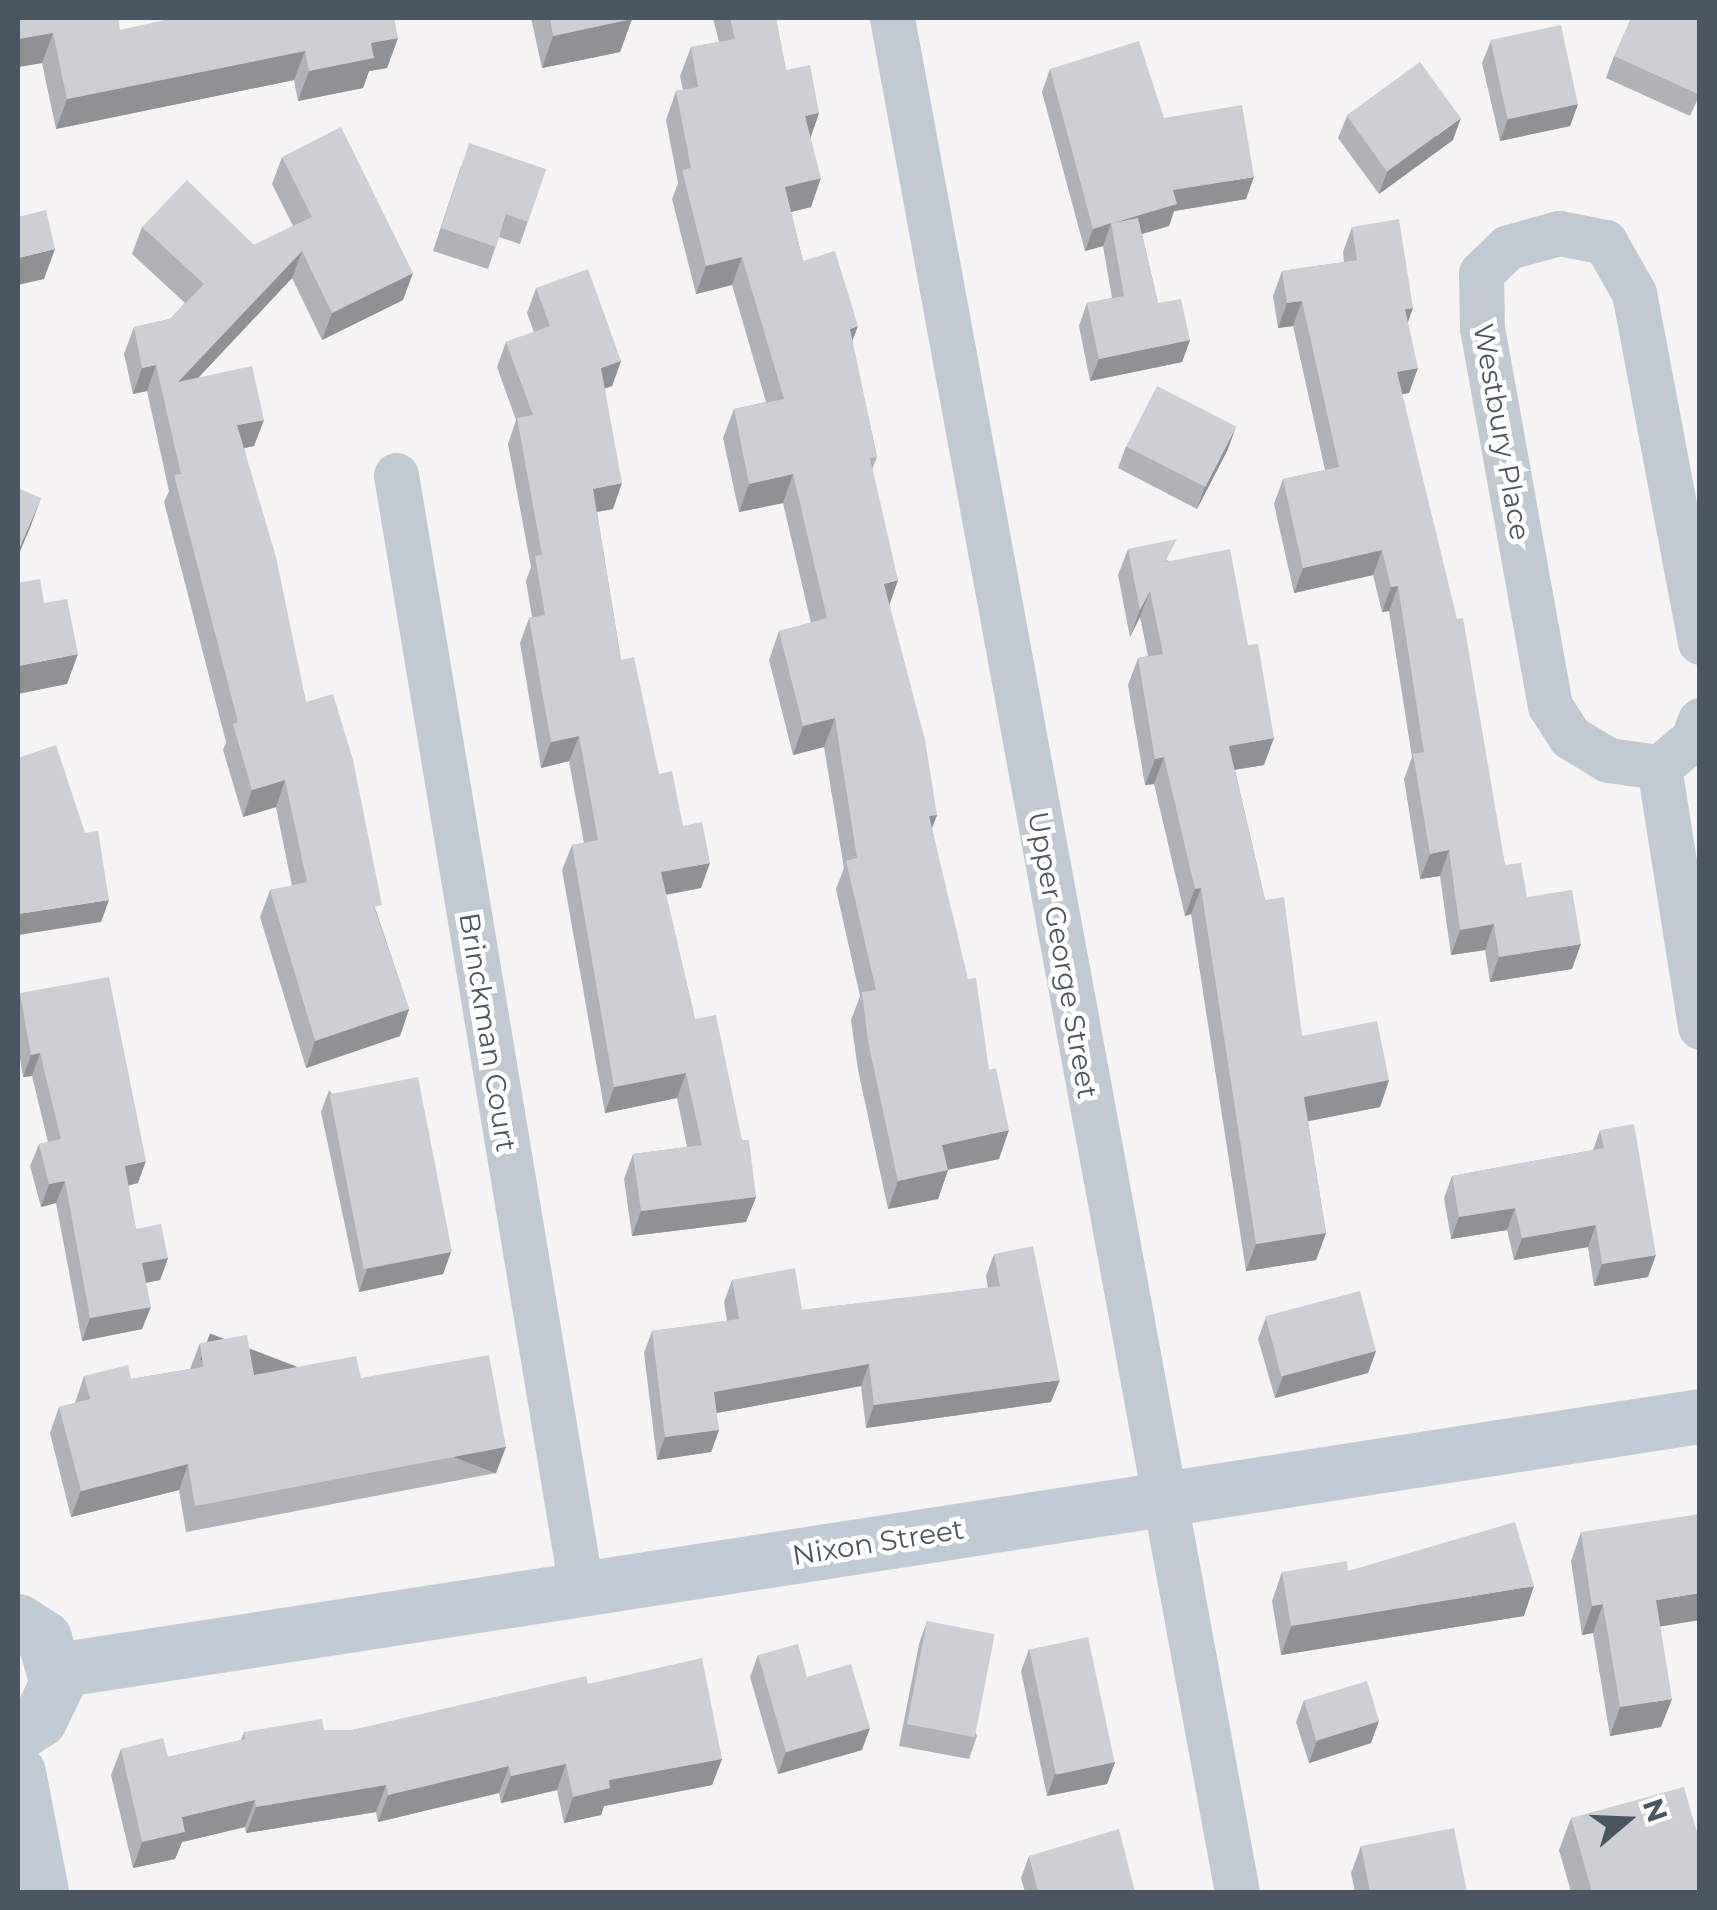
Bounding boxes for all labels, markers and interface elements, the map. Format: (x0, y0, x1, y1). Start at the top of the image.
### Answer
street label: Westbury Place (1466, 321, 1538, 543)
street label: Upper George Street (1021, 809, 1105, 1101)
street label: Brinckman Court (452, 910, 524, 1154)
street label: Nixon Street (790, 1512, 966, 1572)
north arrow (1577, 1770, 1677, 1870)
text: N (1636, 1794, 1675, 1826)

